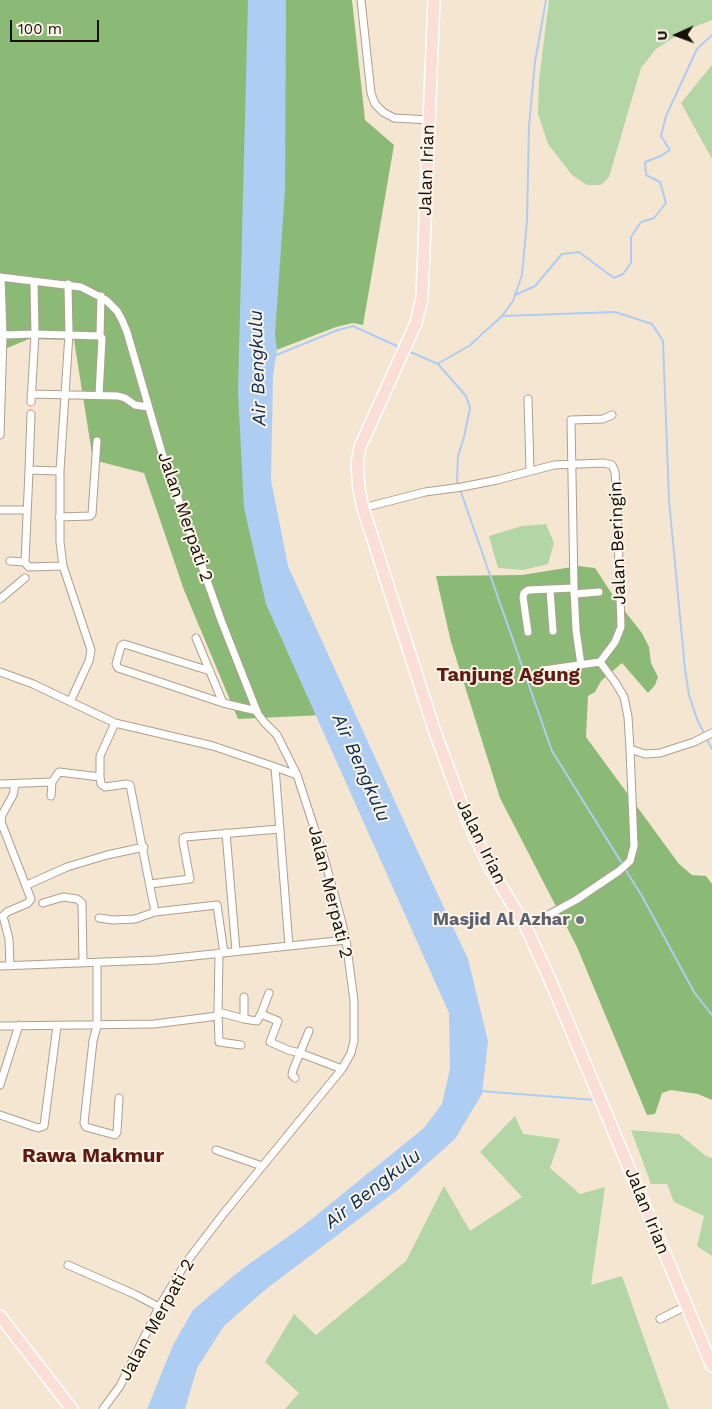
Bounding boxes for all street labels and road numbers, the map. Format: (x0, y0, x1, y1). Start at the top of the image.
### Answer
street label: Jalan Irian (415, 124, 439, 216)
street label: Jalan Merpati 2 (153, 449, 217, 585)
street label: Jalan Beringin (605, 481, 631, 605)
street label: Jalan Irian (451, 796, 511, 888)
street label: Jalan Merpati 2 (303, 823, 357, 961)
street label: Jalan Irian (620, 1164, 674, 1258)
street label: Jalan Merpati 2 (115, 1255, 199, 1385)

